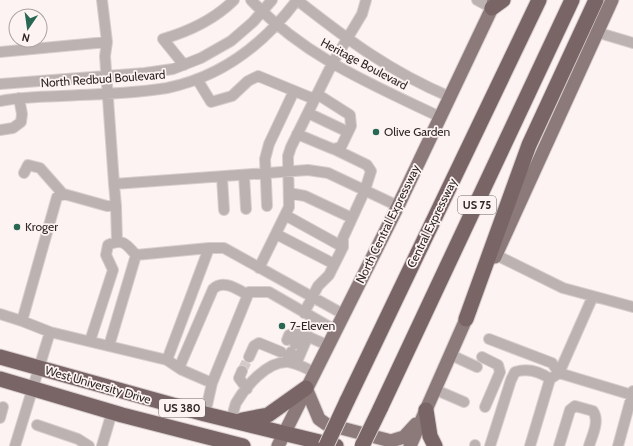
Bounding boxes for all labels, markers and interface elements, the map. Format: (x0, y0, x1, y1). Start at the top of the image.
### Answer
north arrow (8, 8, 48, 48)
text: N (20, 30, 31, 45)
street label: Heritage Boulevard (318, 34, 410, 93)
street label: North Redbud Boulevard (40, 67, 166, 90)
place label: Olive Garden (384, 124, 450, 139)
marker: Olive Garden (371, 127, 381, 137)
street label: North Central Expressway (352, 162, 423, 285)
street label: Central Expressway (403, 175, 460, 270)
road number: US 75 (458, 196, 496, 214)
place label: Kroger (25, 219, 58, 234)
marker: Kroger (12, 222, 22, 232)
place label: 7-Eleven (290, 318, 335, 333)
marker: 7-Eleven (277, 321, 287, 331)
street label: West University Drive (43, 362, 153, 407)
road number: US 380 (159, 399, 205, 417)

